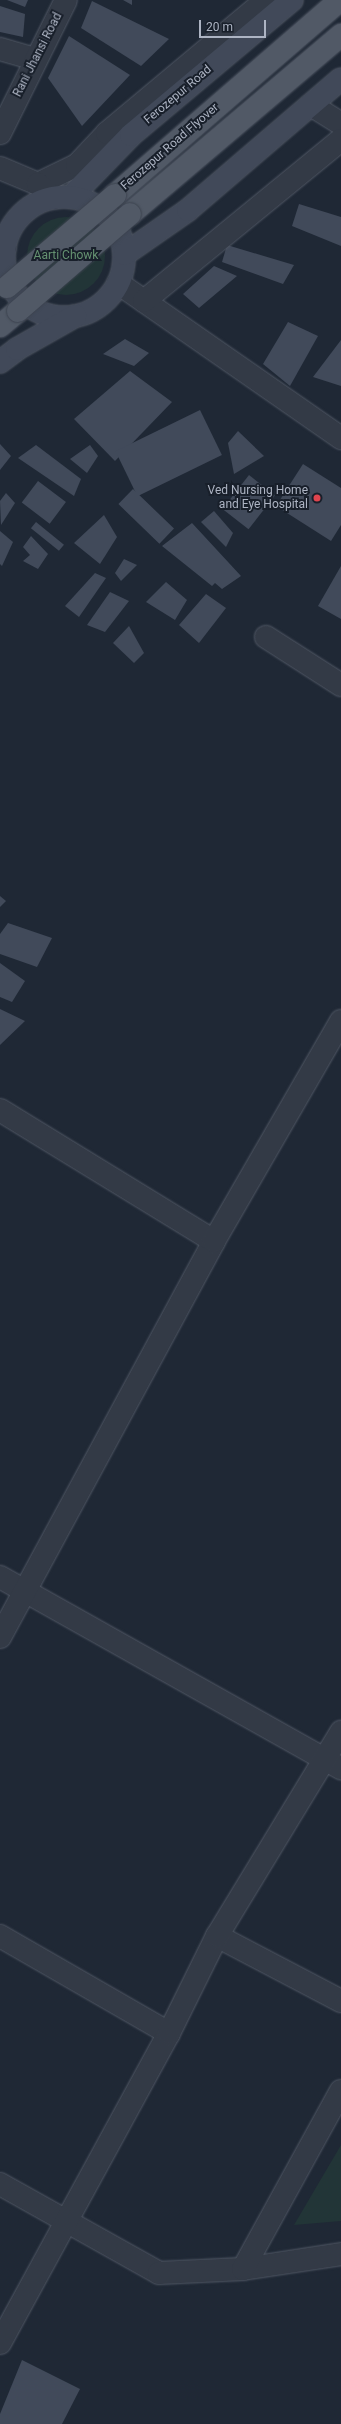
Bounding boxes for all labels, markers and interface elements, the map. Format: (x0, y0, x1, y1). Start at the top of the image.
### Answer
street label: Rani Jhansi Road (11, 11, 65, 99)
scale bar (201, 12, 268, 38)
text: 20 m (206, 20, 233, 34)
street label: Ferozepur Road (141, 63, 215, 127)
street label: Ferozepur Road Flyover (118, 101, 222, 193)
park label: Aarti Chowk (34, 249, 98, 263)
place label: Ved Nursing Home and Eye Hospital (208, 484, 308, 512)
marker: Ved Nursing Home and Eye Hospital (311, 492, 323, 504)

